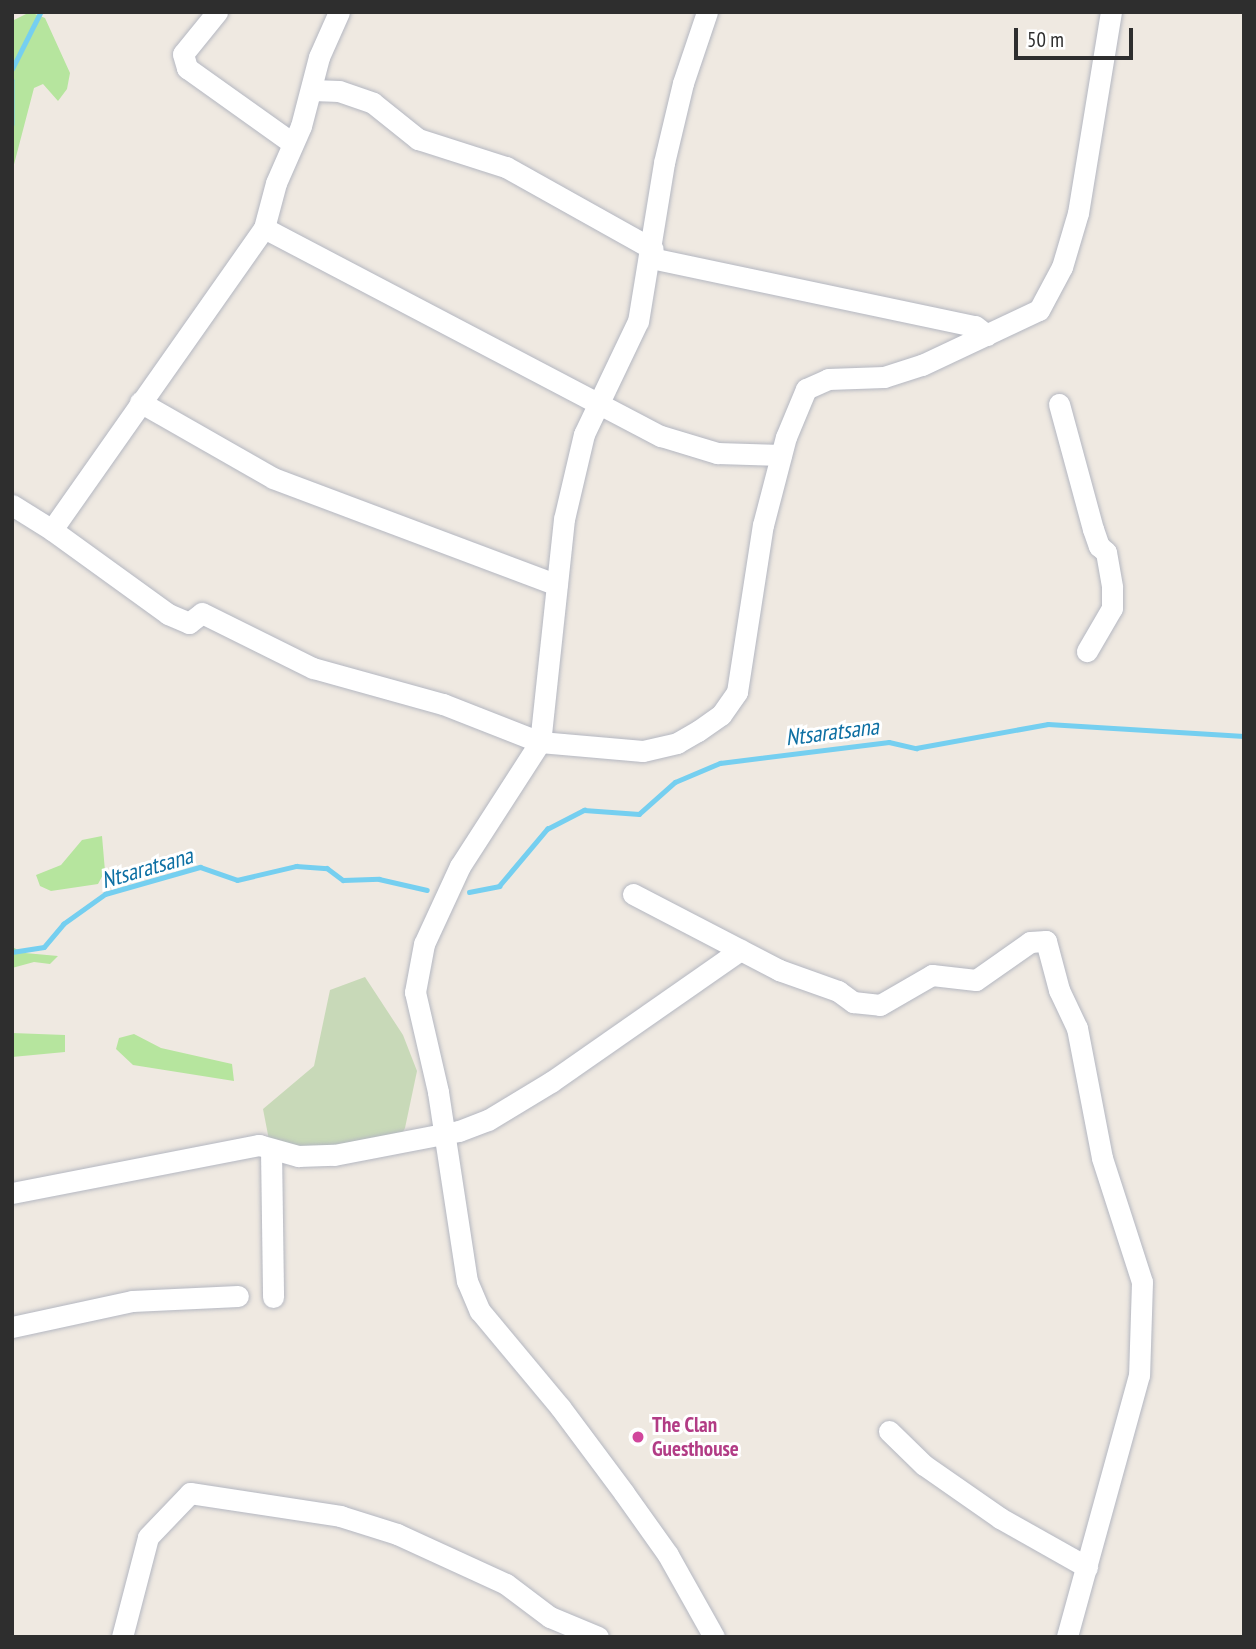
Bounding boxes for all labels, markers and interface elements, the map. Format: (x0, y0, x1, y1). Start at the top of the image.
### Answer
scale bar (1018, 14, 1137, 58)
text: 50 m (1027, 26, 1064, 53)
water label: Ntsaratsana (784, 713, 880, 751)
water label: Ntsaratsana (98, 842, 196, 894)
place label: The Clan Guesthouse (652, 1412, 739, 1462)
marker: The Clan Guesthouse (630, 1429, 646, 1445)

